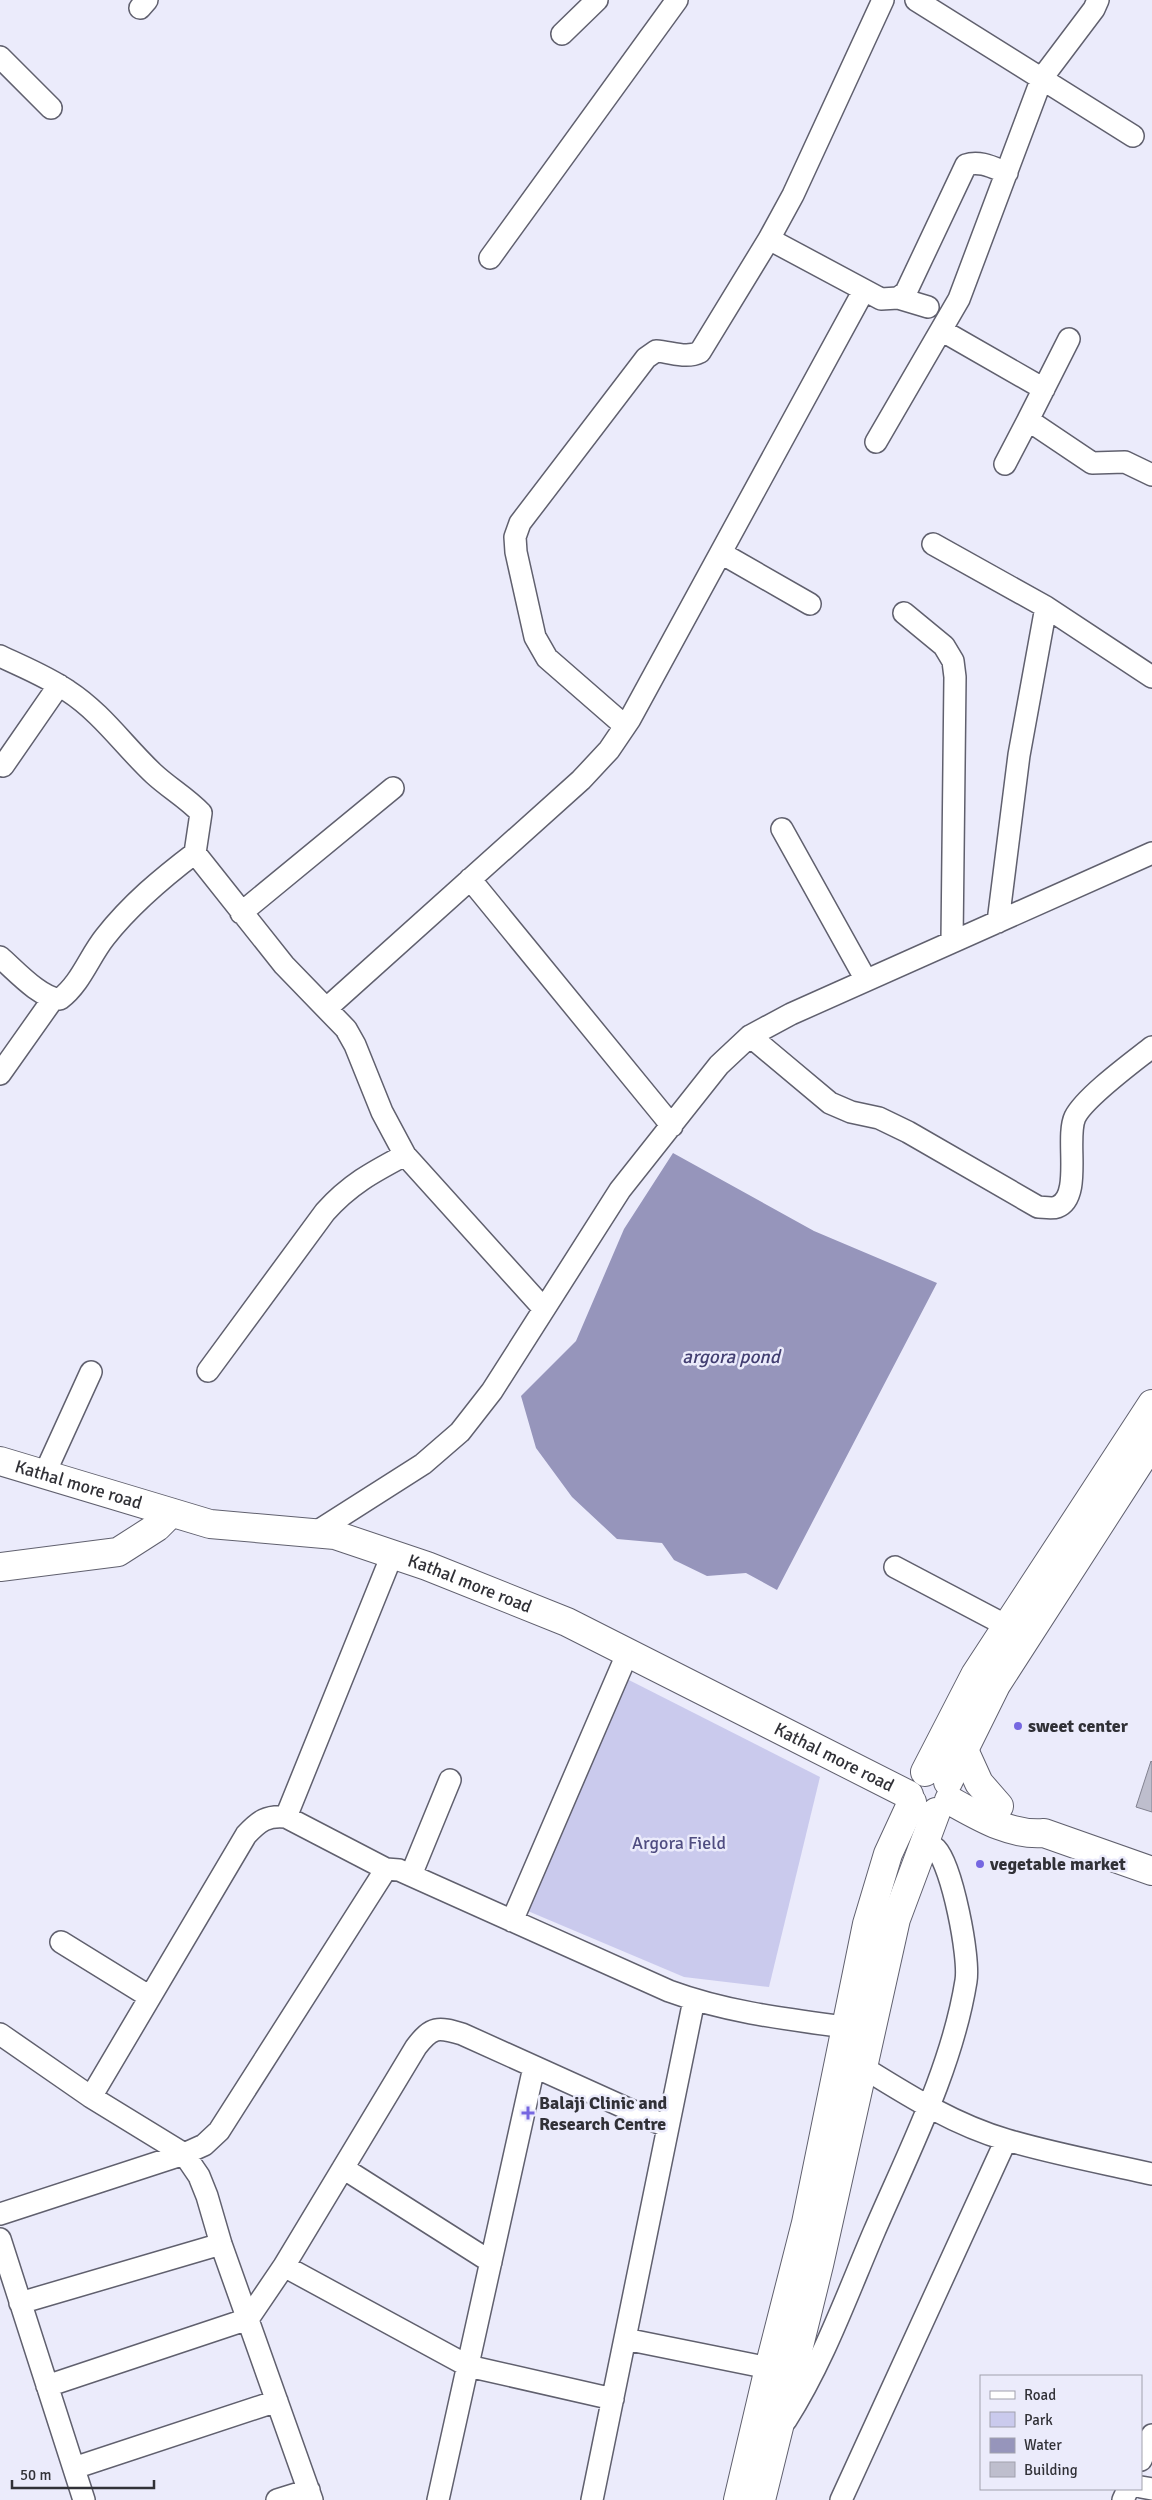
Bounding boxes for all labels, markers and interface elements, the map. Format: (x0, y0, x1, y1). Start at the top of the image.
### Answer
water label: argora pond (682, 1345, 782, 1369)
street label: Kathal more road (12, 1455, 145, 1514)
street label: Kathal more road (405, 1549, 535, 1618)
place label: sweet center (1028, 1715, 1129, 1737)
street label: Kathal more road (771, 1718, 898, 1797)
marker: sweet center (1012, 1720, 1024, 1732)
park label: Argora Field (632, 1832, 726, 1854)
place label: vegetable market (989, 1853, 1126, 1875)
marker: vegetable market (974, 1858, 986, 1870)
place label: Balaji Clinic and Research Centre (539, 2092, 668, 2135)
marker: Balaji Clinic and Research Centre (521, 2106, 535, 2120)
legend (980, 2375, 1142, 2490)
text: Road (1024, 2386, 1056, 2404)
text: Park (1024, 2411, 1053, 2429)
text: Water (1024, 2436, 1062, 2454)
scale bar (12, 2458, 155, 2490)
text: Building (1024, 2461, 1078, 2479)
text: 50 m (20, 2466, 51, 2484)

